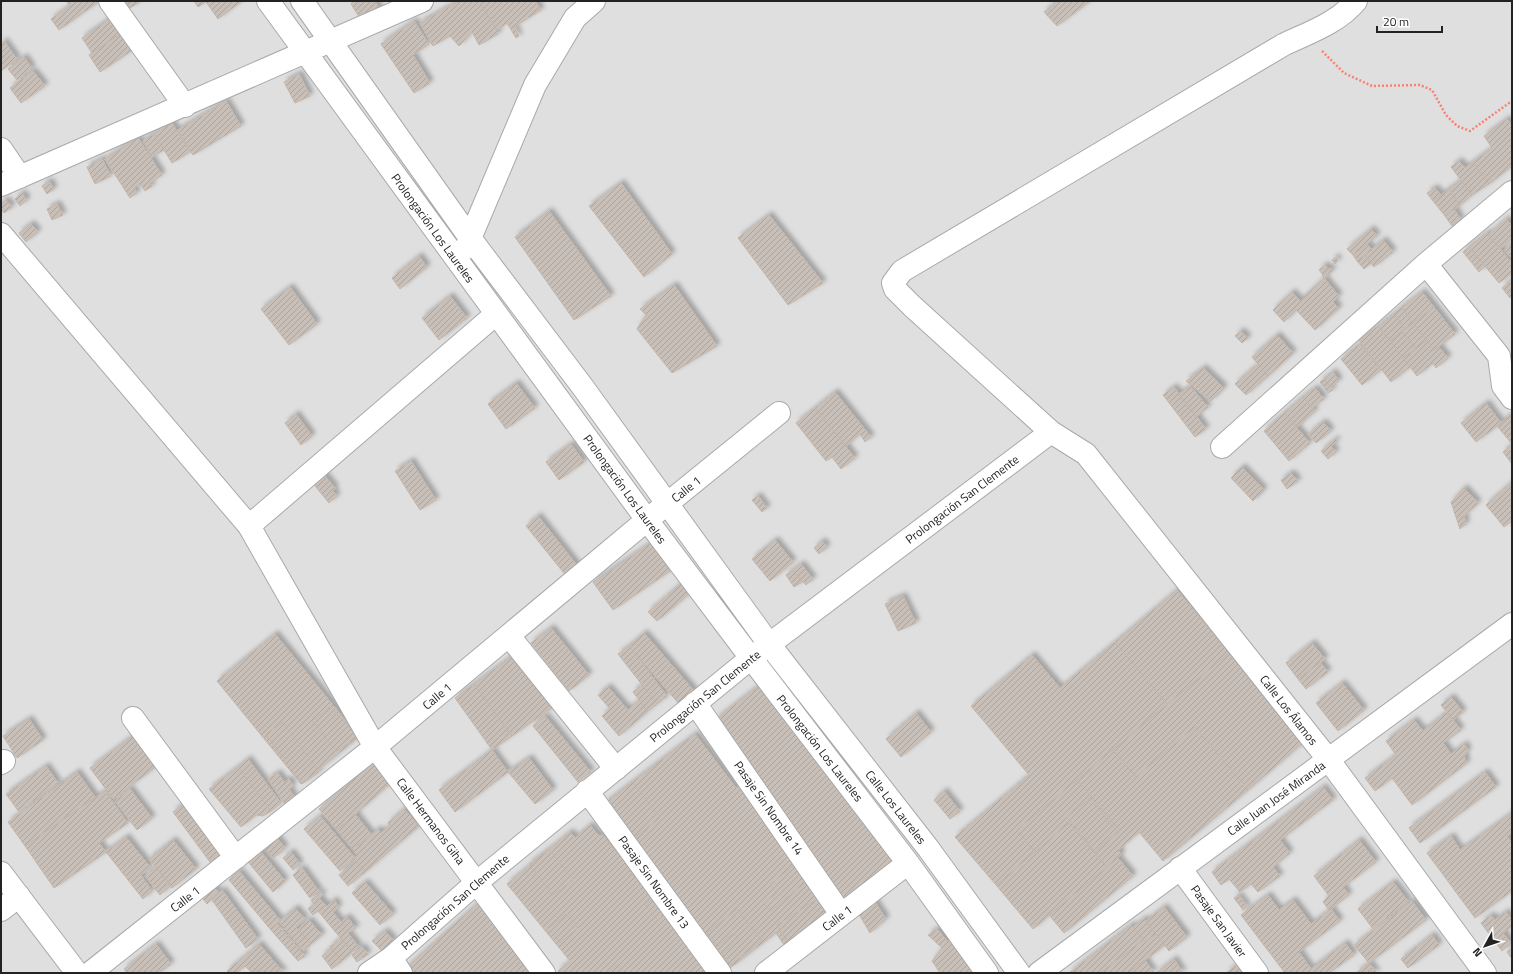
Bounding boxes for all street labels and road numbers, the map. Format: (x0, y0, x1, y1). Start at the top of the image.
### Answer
street label: Prolongación Los Laureles (387, 169, 480, 287)
street label: Prolongación Los Laureles (579, 430, 672, 548)
street label: Prolongación San Clemente (901, 450, 1023, 548)
street label: Calle 1 (667, 471, 705, 507)
street label: Prolongación San Clemente (645, 645, 765, 747)
street label: Calle Los Álamos (1255, 671, 1323, 750)
street label: Calle 1 (418, 678, 456, 714)
street label: Prolongación Los Laureles (772, 690, 868, 806)
street label: Calle Juan José Miranda (1223, 756, 1329, 840)
street label: Pasaje Sin Nombre 14 (729, 757, 809, 859)
street label: Calle Los Laureles (861, 766, 931, 849)
street label: Calle Hermanos Giha (392, 774, 470, 868)
street label: Pasaje Sin Nombre 13 (614, 831, 694, 933)
street label: Prolongación San Clemente (397, 849, 513, 955)
street label: Calle 1 (166, 881, 204, 917)
street label: Pasaje San Javier (1186, 881, 1252, 961)
street label: Calle 1 (818, 900, 856, 936)

